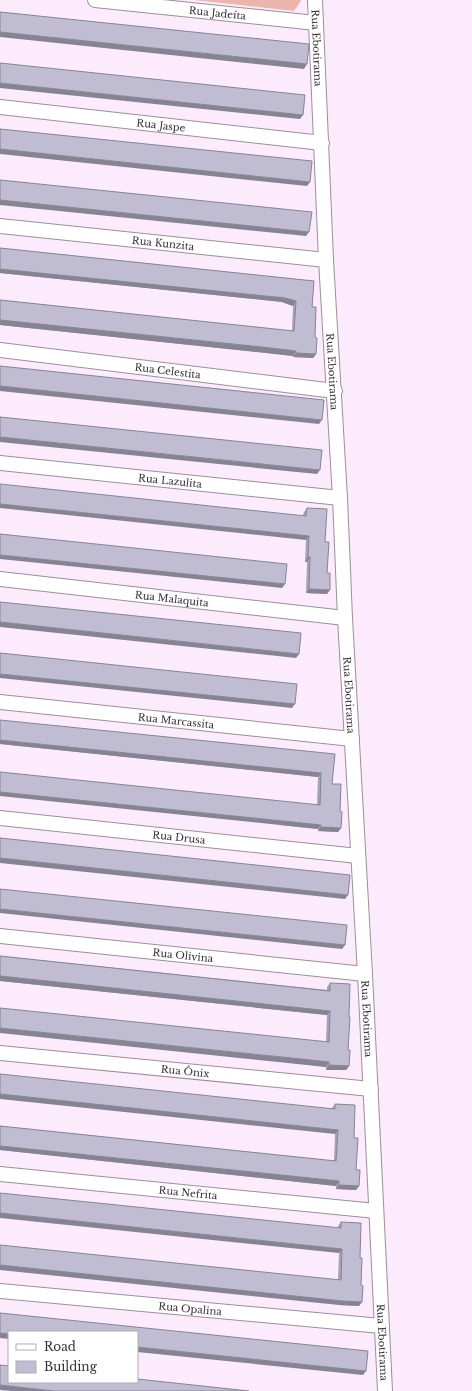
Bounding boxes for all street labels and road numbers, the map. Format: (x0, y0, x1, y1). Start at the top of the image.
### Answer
street label: Rua Jadeíta (188, 3, 247, 22)
street label: Rua Ebotirama (309, 9, 325, 87)
street label: Rua Jaspe (136, 116, 186, 134)
street label: Rua Kunzita (131, 233, 195, 253)
street label: Rua Ebotirama (324, 333, 341, 411)
street label: Rua Celestita (134, 360, 202, 381)
street label: Rua Lazulita (138, 471, 203, 490)
street label: Rua Malaquita (134, 588, 210, 609)
street label: Rua Ebotirama (341, 656, 358, 734)
street label: Rua Marcassita (137, 710, 215, 731)
street label: Rua Drusa (152, 828, 207, 846)
street label: Rua Olivina (152, 945, 214, 965)
street label: Rua Ebotirama (359, 980, 376, 1058)
street label: Rua Ônix (160, 1062, 210, 1080)
street label: Rua Nefrita (158, 1183, 219, 1202)
street label: Rua Opalina (158, 1299, 223, 1318)
street label: Rua Ebotirama (374, 1303, 391, 1382)

